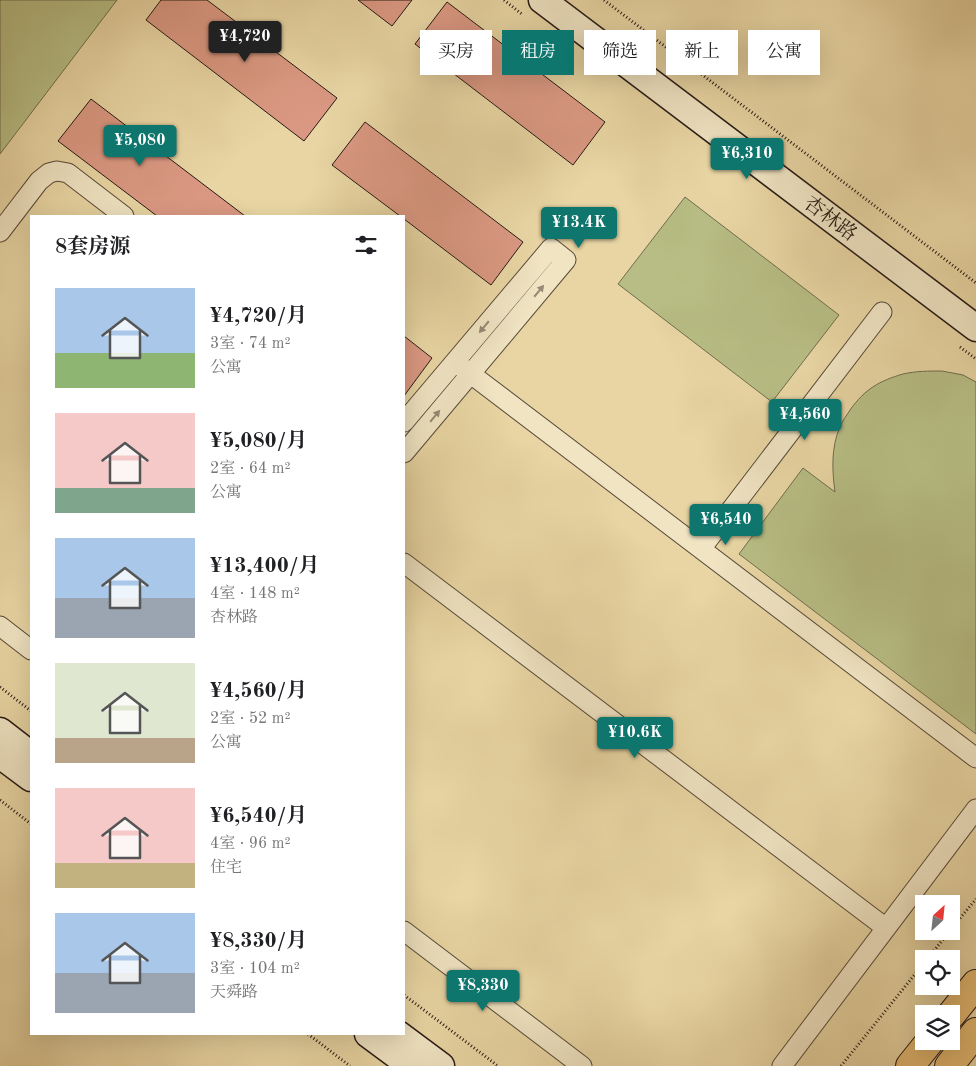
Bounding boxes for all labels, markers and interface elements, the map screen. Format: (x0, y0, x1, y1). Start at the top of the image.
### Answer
pin: ¥4,720 (204, 20, 286, 63)
text: ¥4,720 (220, 29, 270, 45)
chip: 买房 (420, 30, 492, 75)
chip: 租房 (502, 30, 574, 75)
chip: 筛选 (584, 30, 656, 75)
chip: 新上 (666, 30, 738, 75)
chip: 公寓 (748, 30, 820, 75)
pin: ¥5,080 (99, 124, 181, 167)
text: ¥5,080 (115, 133, 165, 149)
pin: ¥6,310 (706, 138, 788, 180)
text: ¥6,310 (722, 146, 772, 162)
street label: 杏林路 (800, 192, 861, 246)
pin: ¥13.4K (538, 206, 620, 249)
text: ¥13.4K (552, 215, 606, 231)
icon: filters (352, 231, 380, 259)
text: 8套房源 (55, 237, 130, 258)
one-way arrow (534, 285, 545, 298)
text: ¥4,720/月 (210, 306, 307, 327)
icon: home (95, 308, 155, 368)
one-way arrow (479, 320, 490, 333)
text: 3室 · 74 m² (210, 336, 291, 352)
text: 公寓 (210, 360, 242, 376)
pin: ¥4,560 (764, 398, 846, 441)
text: ¥4,560 (780, 407, 830, 423)
one-way arrow (429, 410, 441, 422)
text: ¥5,080/月 (210, 431, 307, 452)
icon: home (95, 433, 155, 493)
text: 2室 · 64 m² (210, 461, 291, 477)
text: 公寓 (210, 485, 242, 501)
pin: ¥6,540 (685, 504, 767, 546)
text: ¥6,540 (701, 512, 751, 528)
text: ¥13,400/月 (210, 556, 319, 577)
icon: home (95, 558, 155, 618)
text: 4室 · 148 m² (210, 586, 300, 602)
text: 杏林路 (210, 610, 258, 626)
text: ¥4,560/月 (210, 681, 307, 702)
icon: home (95, 683, 155, 743)
text: 2室 · 52 m² (210, 711, 291, 727)
pin: ¥10.6K (594, 716, 676, 759)
text: ¥10.6K (608, 725, 662, 741)
text: 公寓 (210, 735, 242, 751)
text: ¥6,540/月 (210, 806, 307, 827)
icon: home (95, 808, 155, 868)
text: 4室 · 96 m² (210, 836, 291, 852)
text: 住宅 (210, 860, 242, 876)
north arrow (915, 895, 960, 940)
map controls (915, 895, 960, 1050)
text: ¥8,330/月 (210, 931, 307, 952)
icon: home (95, 933, 155, 993)
button: locate (915, 950, 960, 995)
text: 3室 · 104 m² (210, 961, 300, 977)
pin: ¥8,330 (442, 970, 524, 1012)
text: ¥8,330 (458, 978, 508, 994)
text: 天舜路 (210, 985, 258, 1001)
button: layers (915, 1005, 960, 1050)

